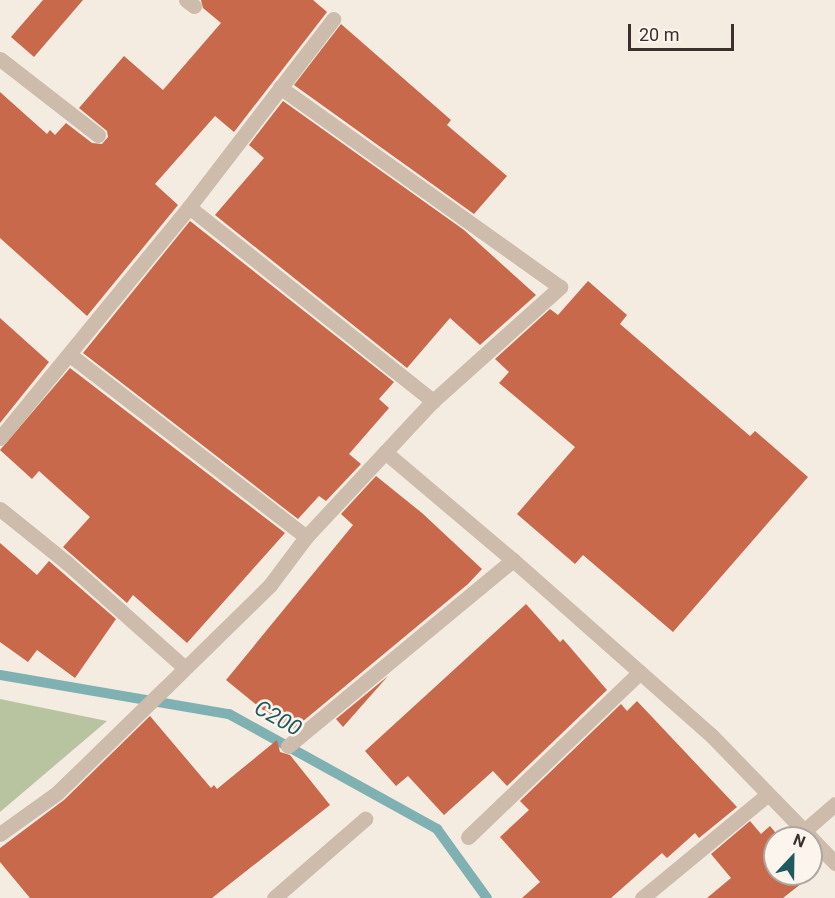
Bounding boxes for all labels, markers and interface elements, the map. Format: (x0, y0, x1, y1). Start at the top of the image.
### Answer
scale bar (631, 12, 738, 50)
text: 20 m (639, 24, 679, 45)
water label: C200 (250, 694, 306, 742)
north arrow (763, 826, 823, 886)
text: N (790, 830, 808, 852)

